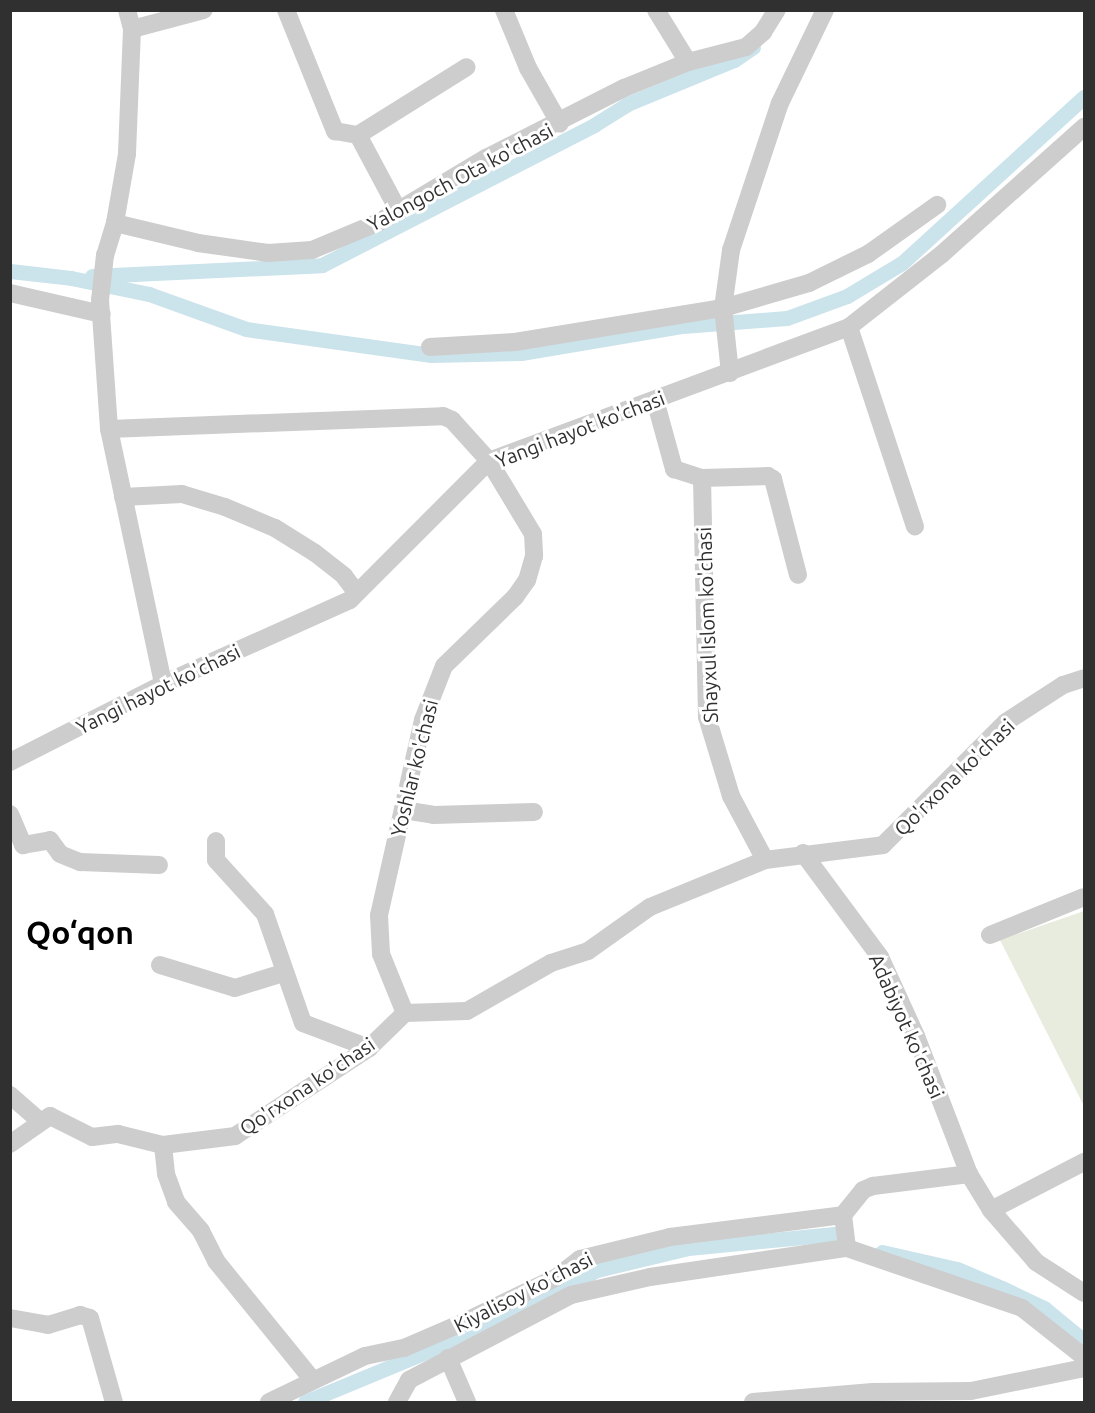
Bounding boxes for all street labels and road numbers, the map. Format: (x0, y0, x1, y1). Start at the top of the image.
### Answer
street label: Yalongoch Ota ko'chasi (363, 118, 557, 236)
street label: Yangi hayot ko'chasi (492, 386, 668, 472)
street label: Shayxul Islom ko'chasi (692, 526, 722, 724)
street label: Yangi hayot ko'chasi (72, 639, 244, 739)
street label: Yoshlar ko'chasi (385, 697, 443, 839)
street label: Qo'rxona ko'chasi (889, 714, 1019, 840)
street label: Adabiyot ko'chasi (864, 950, 950, 1102)
street label: Qo'rxona ko'chasi (235, 1032, 379, 1140)
street label: Kiyalisoy ko'chasi (450, 1247, 596, 1337)

